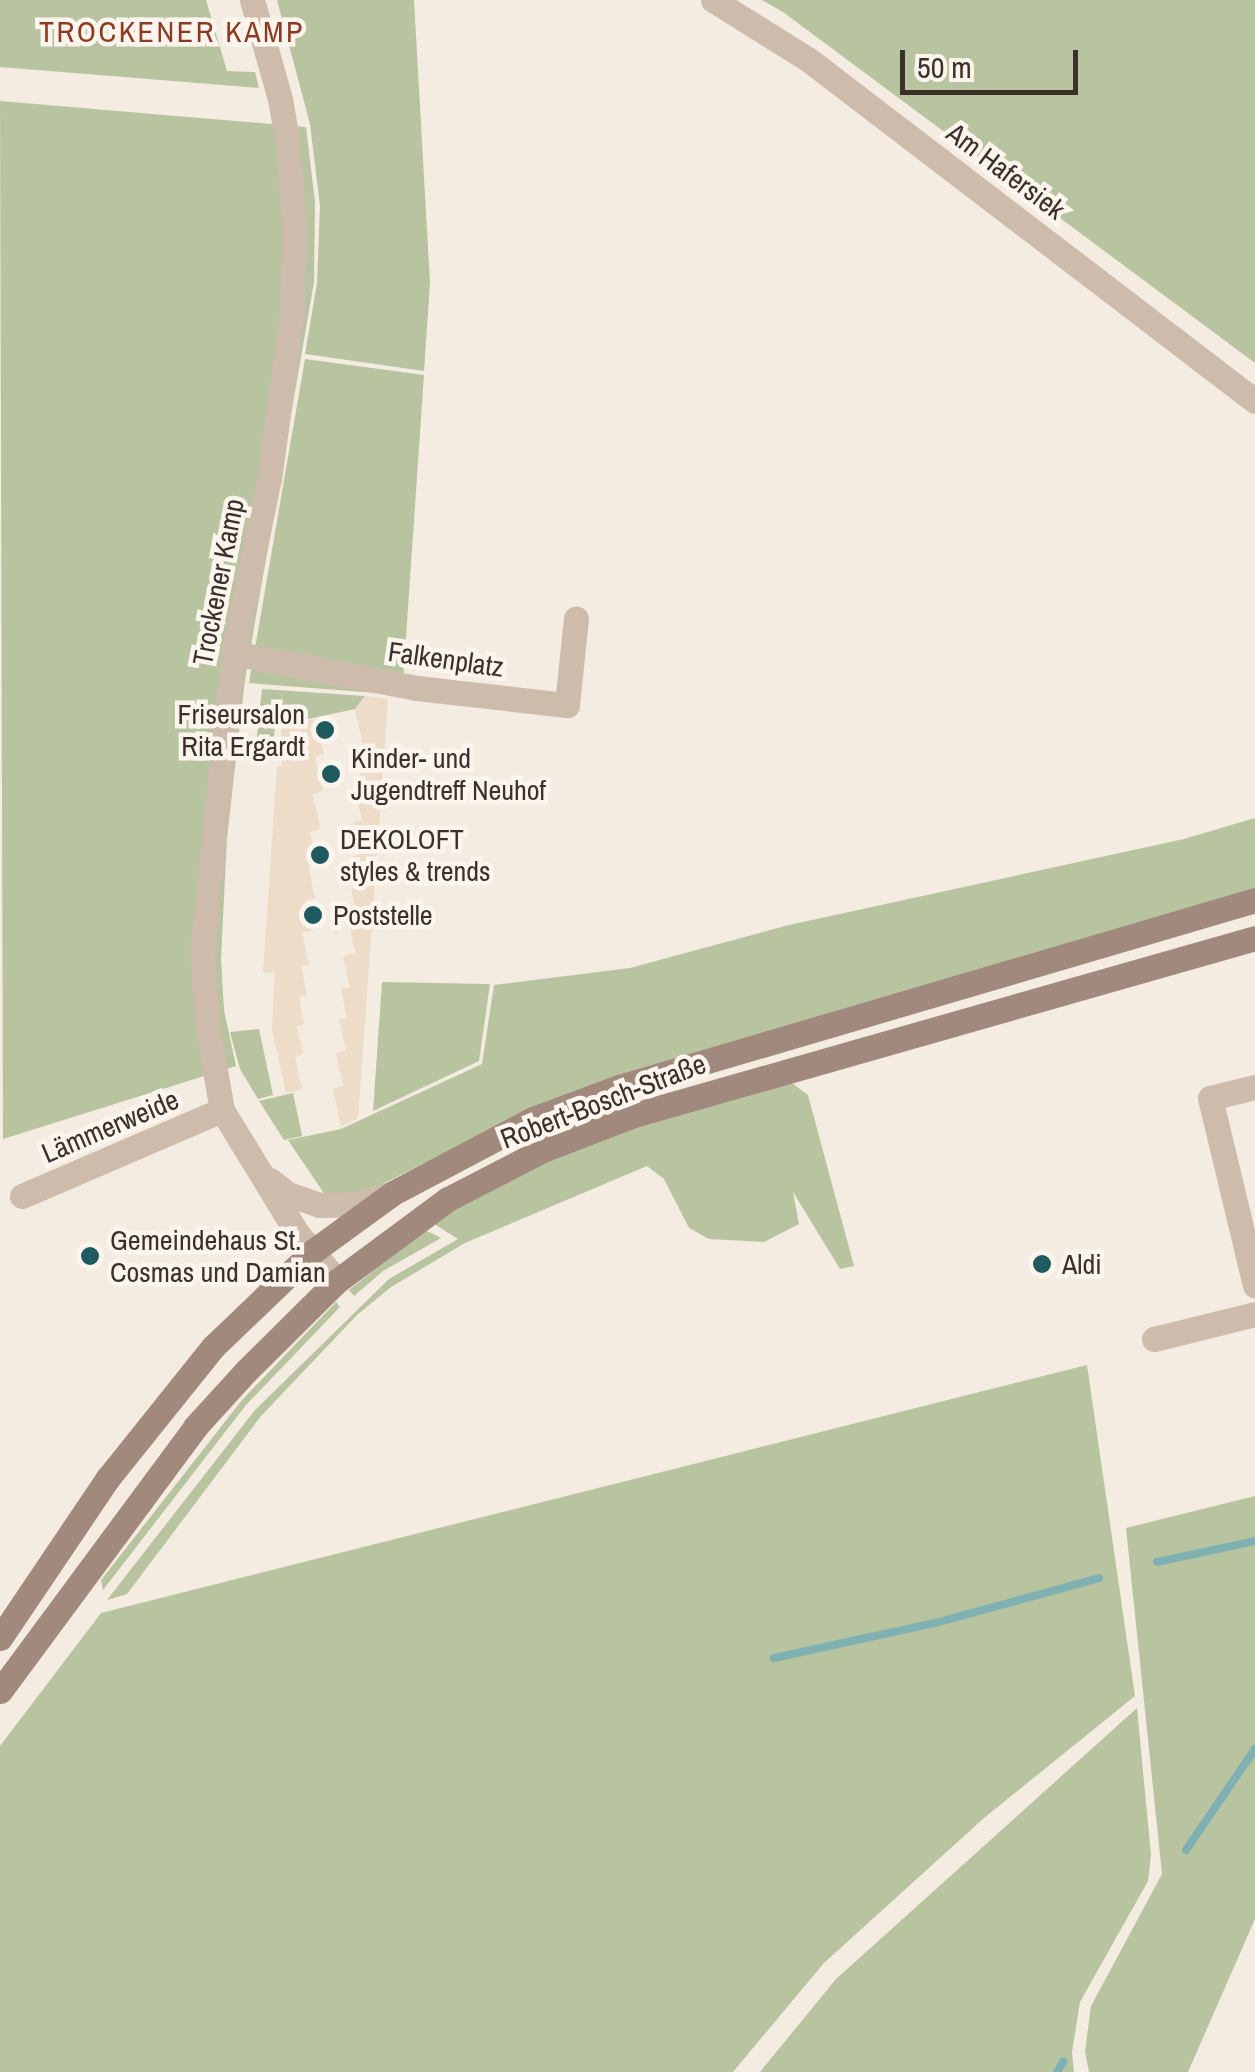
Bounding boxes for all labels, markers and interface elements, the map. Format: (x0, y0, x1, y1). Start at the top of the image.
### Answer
district label: TROCKENER KAMP (39, 13, 305, 49)
scale bar (905, 30, 1082, 92)
text: 50 m (917, 47, 972, 87)
street label: Am Hafersiek (940, 116, 1072, 226)
street label: Trockener Kamp (185, 496, 251, 668)
street label: Falkenplatz (386, 634, 506, 684)
place label: Friseursalon Rita Ergardt (177, 697, 305, 763)
marker: Friseursalon Rita Ergardt (314, 719, 336, 741)
place label: Kinder- und Jugendtreff Neuhof (351, 741, 546, 807)
marker: Kinder- und Jugendtreff Neuhof (320, 763, 342, 785)
place label: DEKOLOFT styles & trends (340, 822, 491, 888)
marker: DEKOLOFT styles & trends (309, 844, 331, 866)
place label: Poststelle (333, 898, 433, 932)
marker: Poststelle (302, 904, 324, 926)
street label: Robert-Bosch-Straße (496, 1046, 710, 1156)
street label: Lämmerweide (36, 1082, 184, 1170)
place label: Gemeindehaus St. Cosmas und Damian (110, 1223, 326, 1289)
marker: Gemeindehaus St. Cosmas und Damian (79, 1245, 101, 1267)
place label: Aldi (1062, 1247, 1102, 1281)
marker: Aldi (1031, 1253, 1053, 1275)

